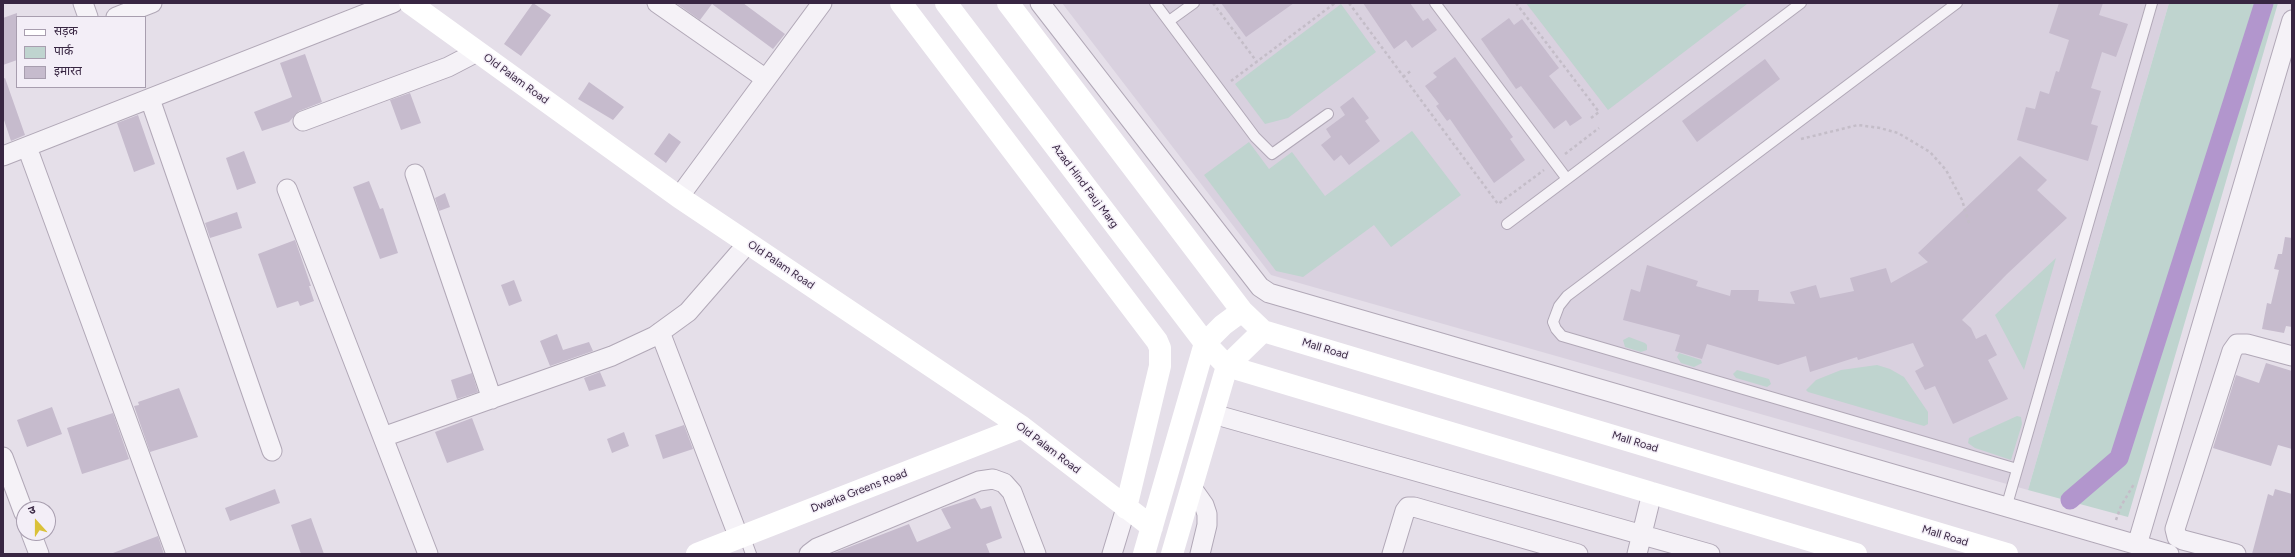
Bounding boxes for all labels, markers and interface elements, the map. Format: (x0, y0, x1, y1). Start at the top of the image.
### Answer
legend (16, 16, 146, 88)
text: सड़क (54, 24, 78, 38)
text: पार्क (54, 44, 73, 58)
street label: Old Palam Road (481, 51, 551, 107)
text: इमारत (54, 64, 82, 78)
street label: Azad Hind Fauj Marg (1049, 141, 1121, 231)
street label: Old Palam Road (745, 238, 817, 292)
street label: Mall Road (1300, 336, 1350, 362)
street label: Old Palam Road (1013, 419, 1083, 477)
street label: Mall Road (1610, 429, 1660, 455)
street label: Dwarka Greens Road (809, 467, 909, 515)
north arrow (16, 501, 56, 541)
text: उ (27, 503, 37, 517)
street label: Mall Road (1920, 523, 1970, 549)

